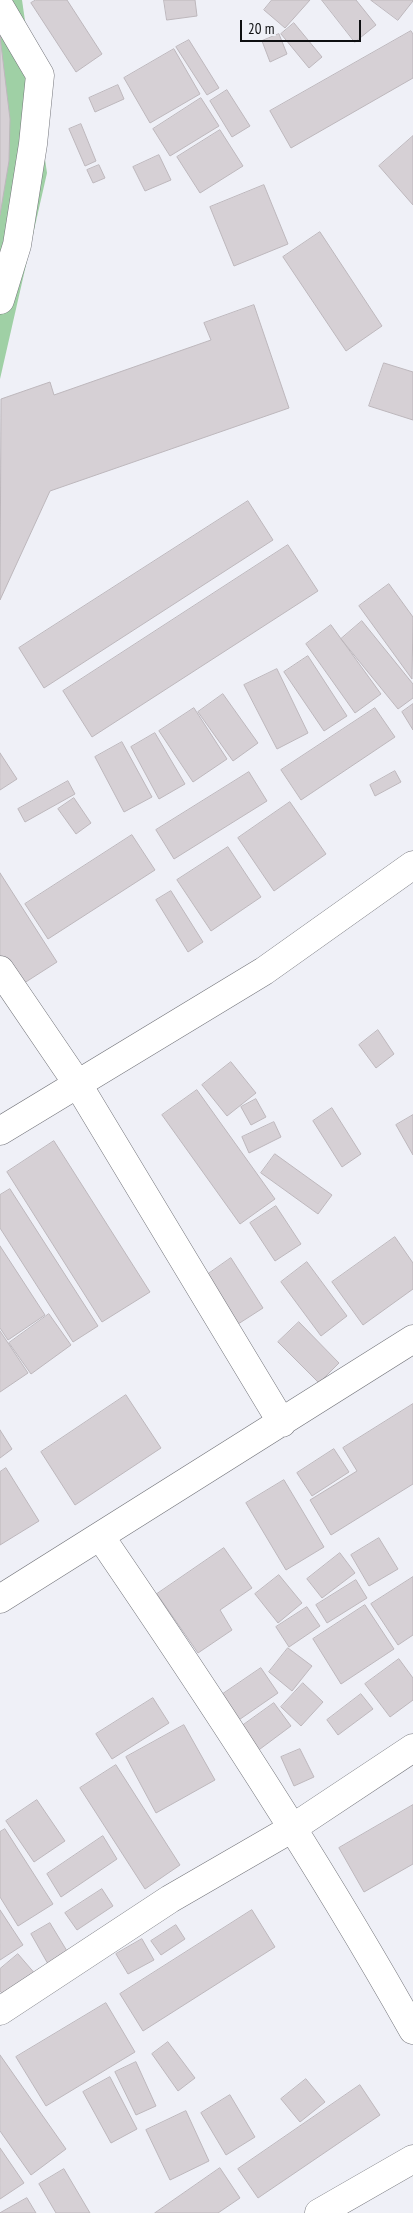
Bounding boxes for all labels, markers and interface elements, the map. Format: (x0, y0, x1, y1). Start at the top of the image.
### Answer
scale bar (243, 10, 364, 42)
text: 20 m (248, 19, 274, 38)

